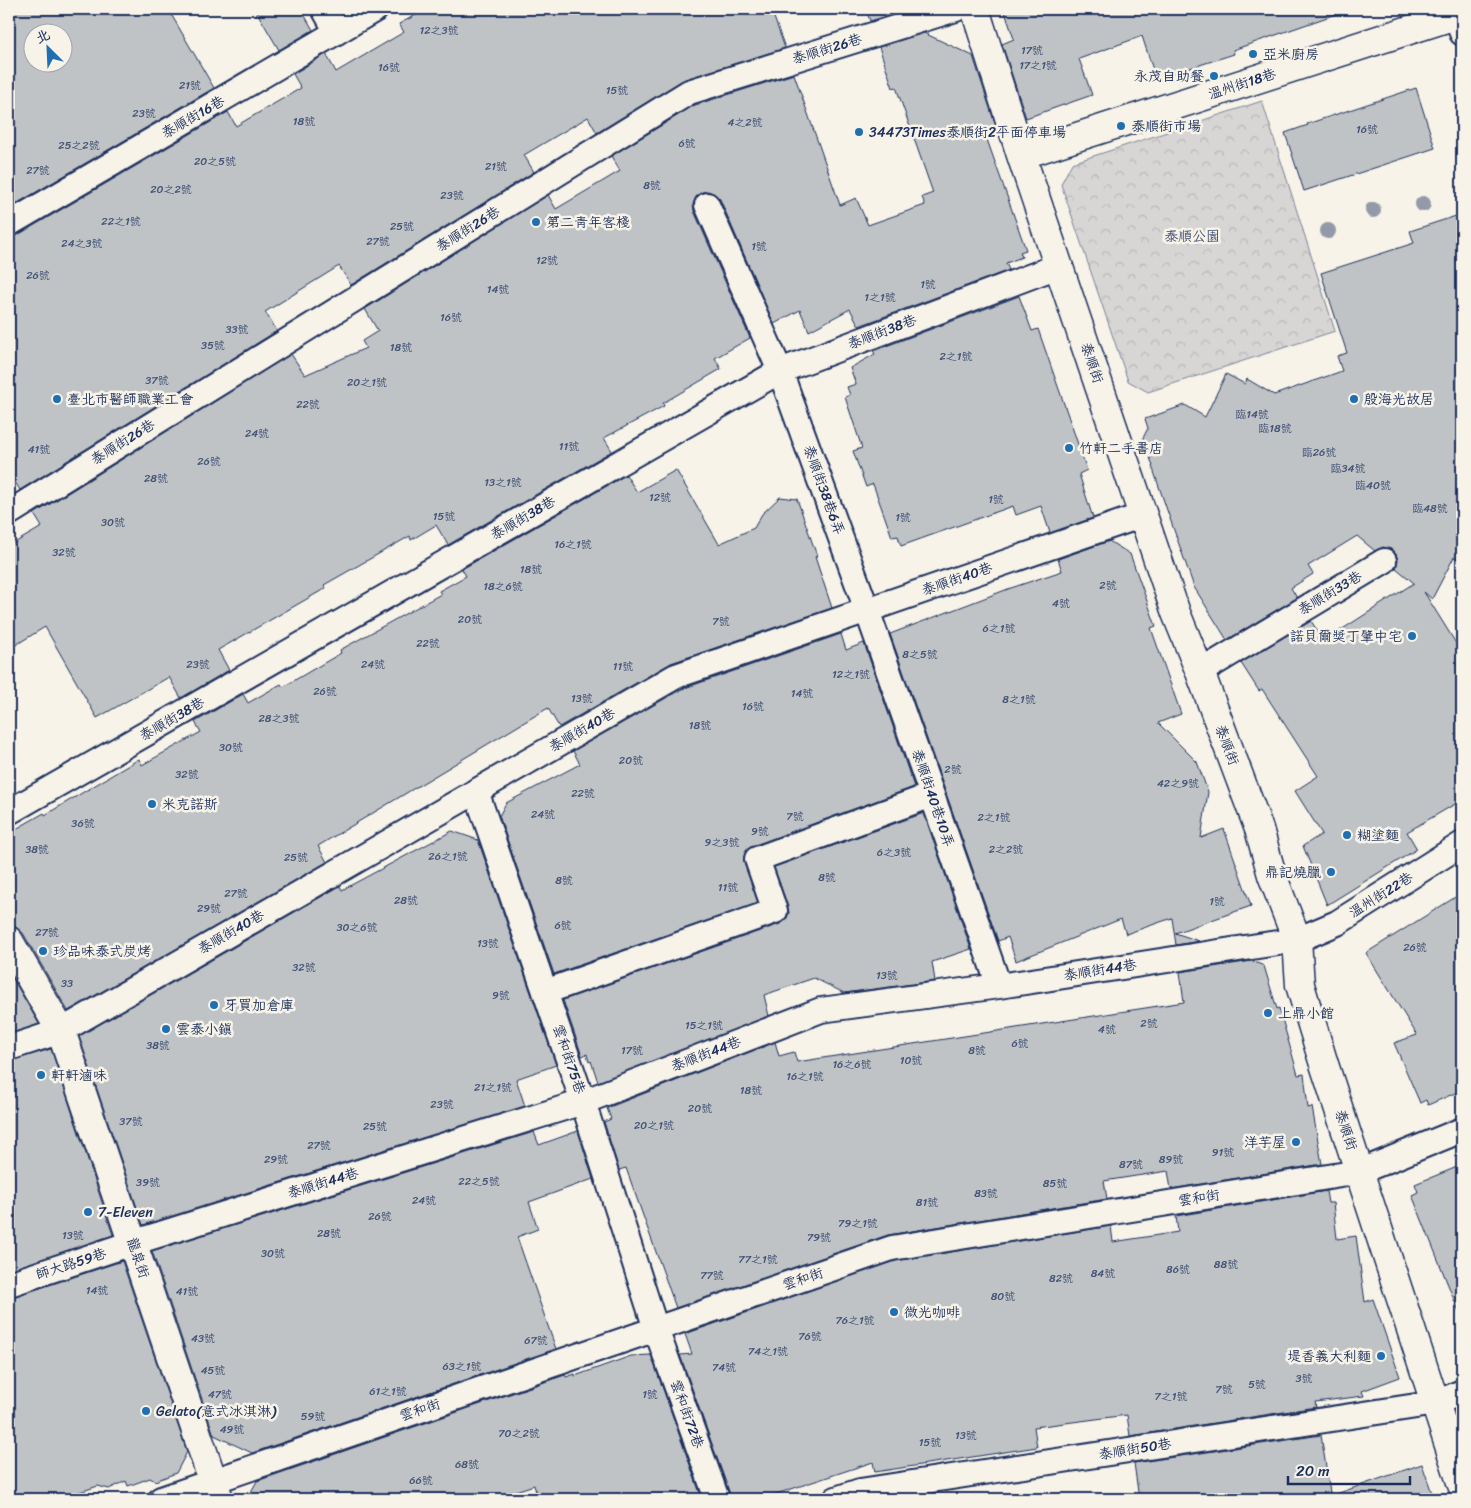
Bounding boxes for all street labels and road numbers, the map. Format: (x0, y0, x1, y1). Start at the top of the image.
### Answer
street label: 泰順街26巷 (789, 26, 866, 71)
street label: 溫州街18巷 (1205, 61, 1280, 107)
street label: 泰順街16巷 (156, 88, 230, 145)
street label: 泰順街26巷 (431, 199, 506, 259)
street label: 泰順街38巷 (844, 307, 921, 357)
street label: 泰順街 (1073, 339, 1111, 387)
street label: 泰順街26巷 (86, 412, 161, 472)
street label: 泰順街38巷6弄 (796, 442, 852, 538)
street label: 泰順街38巷 (486, 489, 561, 547)
street label: 泰順街40巷 (918, 555, 997, 603)
street label: 泰順街33巷 (1293, 563, 1368, 622)
street label: 泰順街38巷 (135, 690, 210, 748)
street label: 泰順街40巷 (544, 700, 621, 759)
street label: 泰順街 (1208, 721, 1246, 769)
street label: 泰順街40巷10弄 (905, 745, 961, 851)
street label: 溫州街22巷 (1344, 865, 1419, 925)
street label: 泰順街40巷 (193, 902, 270, 961)
street label: 泰順街44巷 (1062, 952, 1139, 988)
street label: 雲和街75巷 (545, 1021, 593, 1098)
street label: 泰順街44巷 (667, 1029, 746, 1079)
street label: 泰順街 (1328, 1106, 1364, 1154)
street label: 泰順街44巷 (284, 1160, 363, 1206)
street label: 雲和街 (1176, 1182, 1222, 1214)
street label: 龍泉街 (119, 1234, 157, 1282)
street label: 師大路59巷 (32, 1241, 111, 1287)
street label: 雲和街 (779, 1260, 827, 1298)
street label: 雲和街72巷 (663, 1376, 711, 1453)
street label: 雲和街 (396, 1391, 444, 1429)
street label: 泰順街50巷 (1097, 1431, 1174, 1467)

